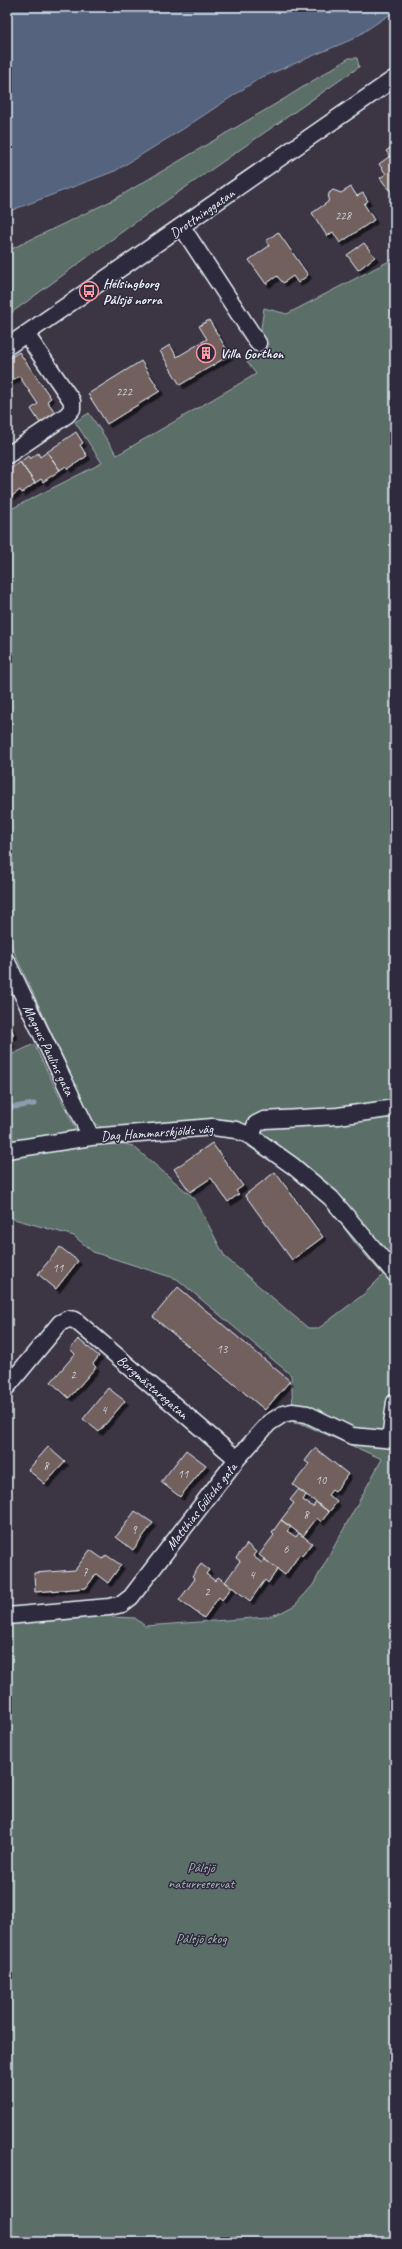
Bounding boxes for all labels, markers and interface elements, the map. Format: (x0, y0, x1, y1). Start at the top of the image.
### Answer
street label: Drottninggatan (167, 184, 239, 242)
house number: 228 (335, 208, 353, 224)
place label: Helsingborg Pålsjö norra (103, 275, 163, 308)
bus stop icon: Helsingborg Pålsjö norra (78, 280, 100, 302)
building icon: Villa Gorthon (195, 342, 217, 364)
place label: Villa Gorthon (220, 345, 285, 362)
house number: 222 (116, 384, 134, 400)
street label: Magnus Paulins gata (19, 1002, 78, 1099)
street label: Dag Hammarskjölds väg (100, 1120, 215, 1145)
house number: 11 (53, 1260, 64, 1276)
house number: 13 (217, 1341, 229, 1357)
street label: Borgmästaregatan (113, 1352, 192, 1423)
house number: 2 (70, 1367, 77, 1383)
house number: 4 (101, 1402, 108, 1418)
house number: 8 (43, 1458, 50, 1474)
street label: Matthias Gülichs gata (162, 1458, 241, 1553)
house number: 11 (178, 1466, 189, 1482)
house number: 10 (316, 1472, 328, 1488)
house number: 8 (303, 1507, 310, 1523)
house number: 9 (131, 1522, 138, 1538)
house number: 6 (283, 1541, 289, 1557)
house number: 7 (82, 1564, 88, 1580)
house number: 4 (249, 1567, 256, 1583)
house number: 2 (204, 1584, 211, 1600)
park label: Pålsjö naturreservat (168, 1859, 235, 1892)
park label: Pålsjö skog (176, 1930, 227, 1947)

